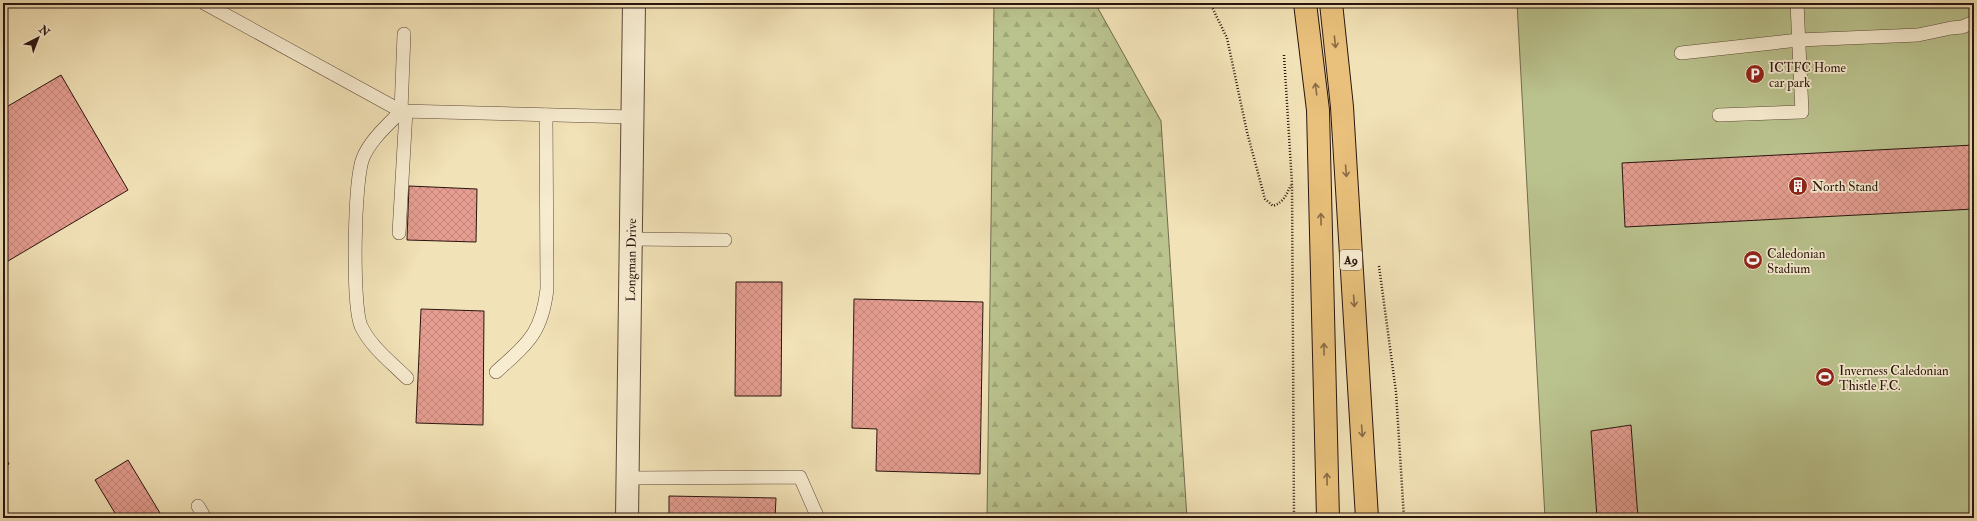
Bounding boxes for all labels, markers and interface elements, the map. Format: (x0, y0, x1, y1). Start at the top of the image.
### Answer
north arrow (18, 18, 58, 58)
text: N (36, 22, 53, 40)
one-way arrow (1331, 35, 1339, 48)
place label: ICTFC Home car park (1769, 60, 1847, 92)
parking icon: ICTFC Home car park (1744, 63, 1766, 85)
one-way arrow (1312, 83, 1319, 96)
one-way arrow (1342, 164, 1349, 177)
building icon: North Stand (1787, 175, 1809, 197)
place label: North Stand (1812, 179, 1879, 195)
one-way arrow (1317, 213, 1324, 226)
street label: Longman Drive (623, 218, 640, 302)
place label: Caledonian Stadium (1767, 246, 1826, 277)
sports icon: Caledonian Stadium (1742, 249, 1764, 271)
road number: A9 (1340, 250, 1362, 270)
one-way arrow (1350, 294, 1357, 307)
one-way arrow (1320, 343, 1328, 356)
place label: Inverness Caledonian Thistle F.C. (1839, 363, 1949, 394)
sports icon: Inverness Caledonian Thistle F.C. (1814, 366, 1836, 388)
one-way arrow (1358, 424, 1365, 437)
one-way arrow (1323, 473, 1331, 486)

